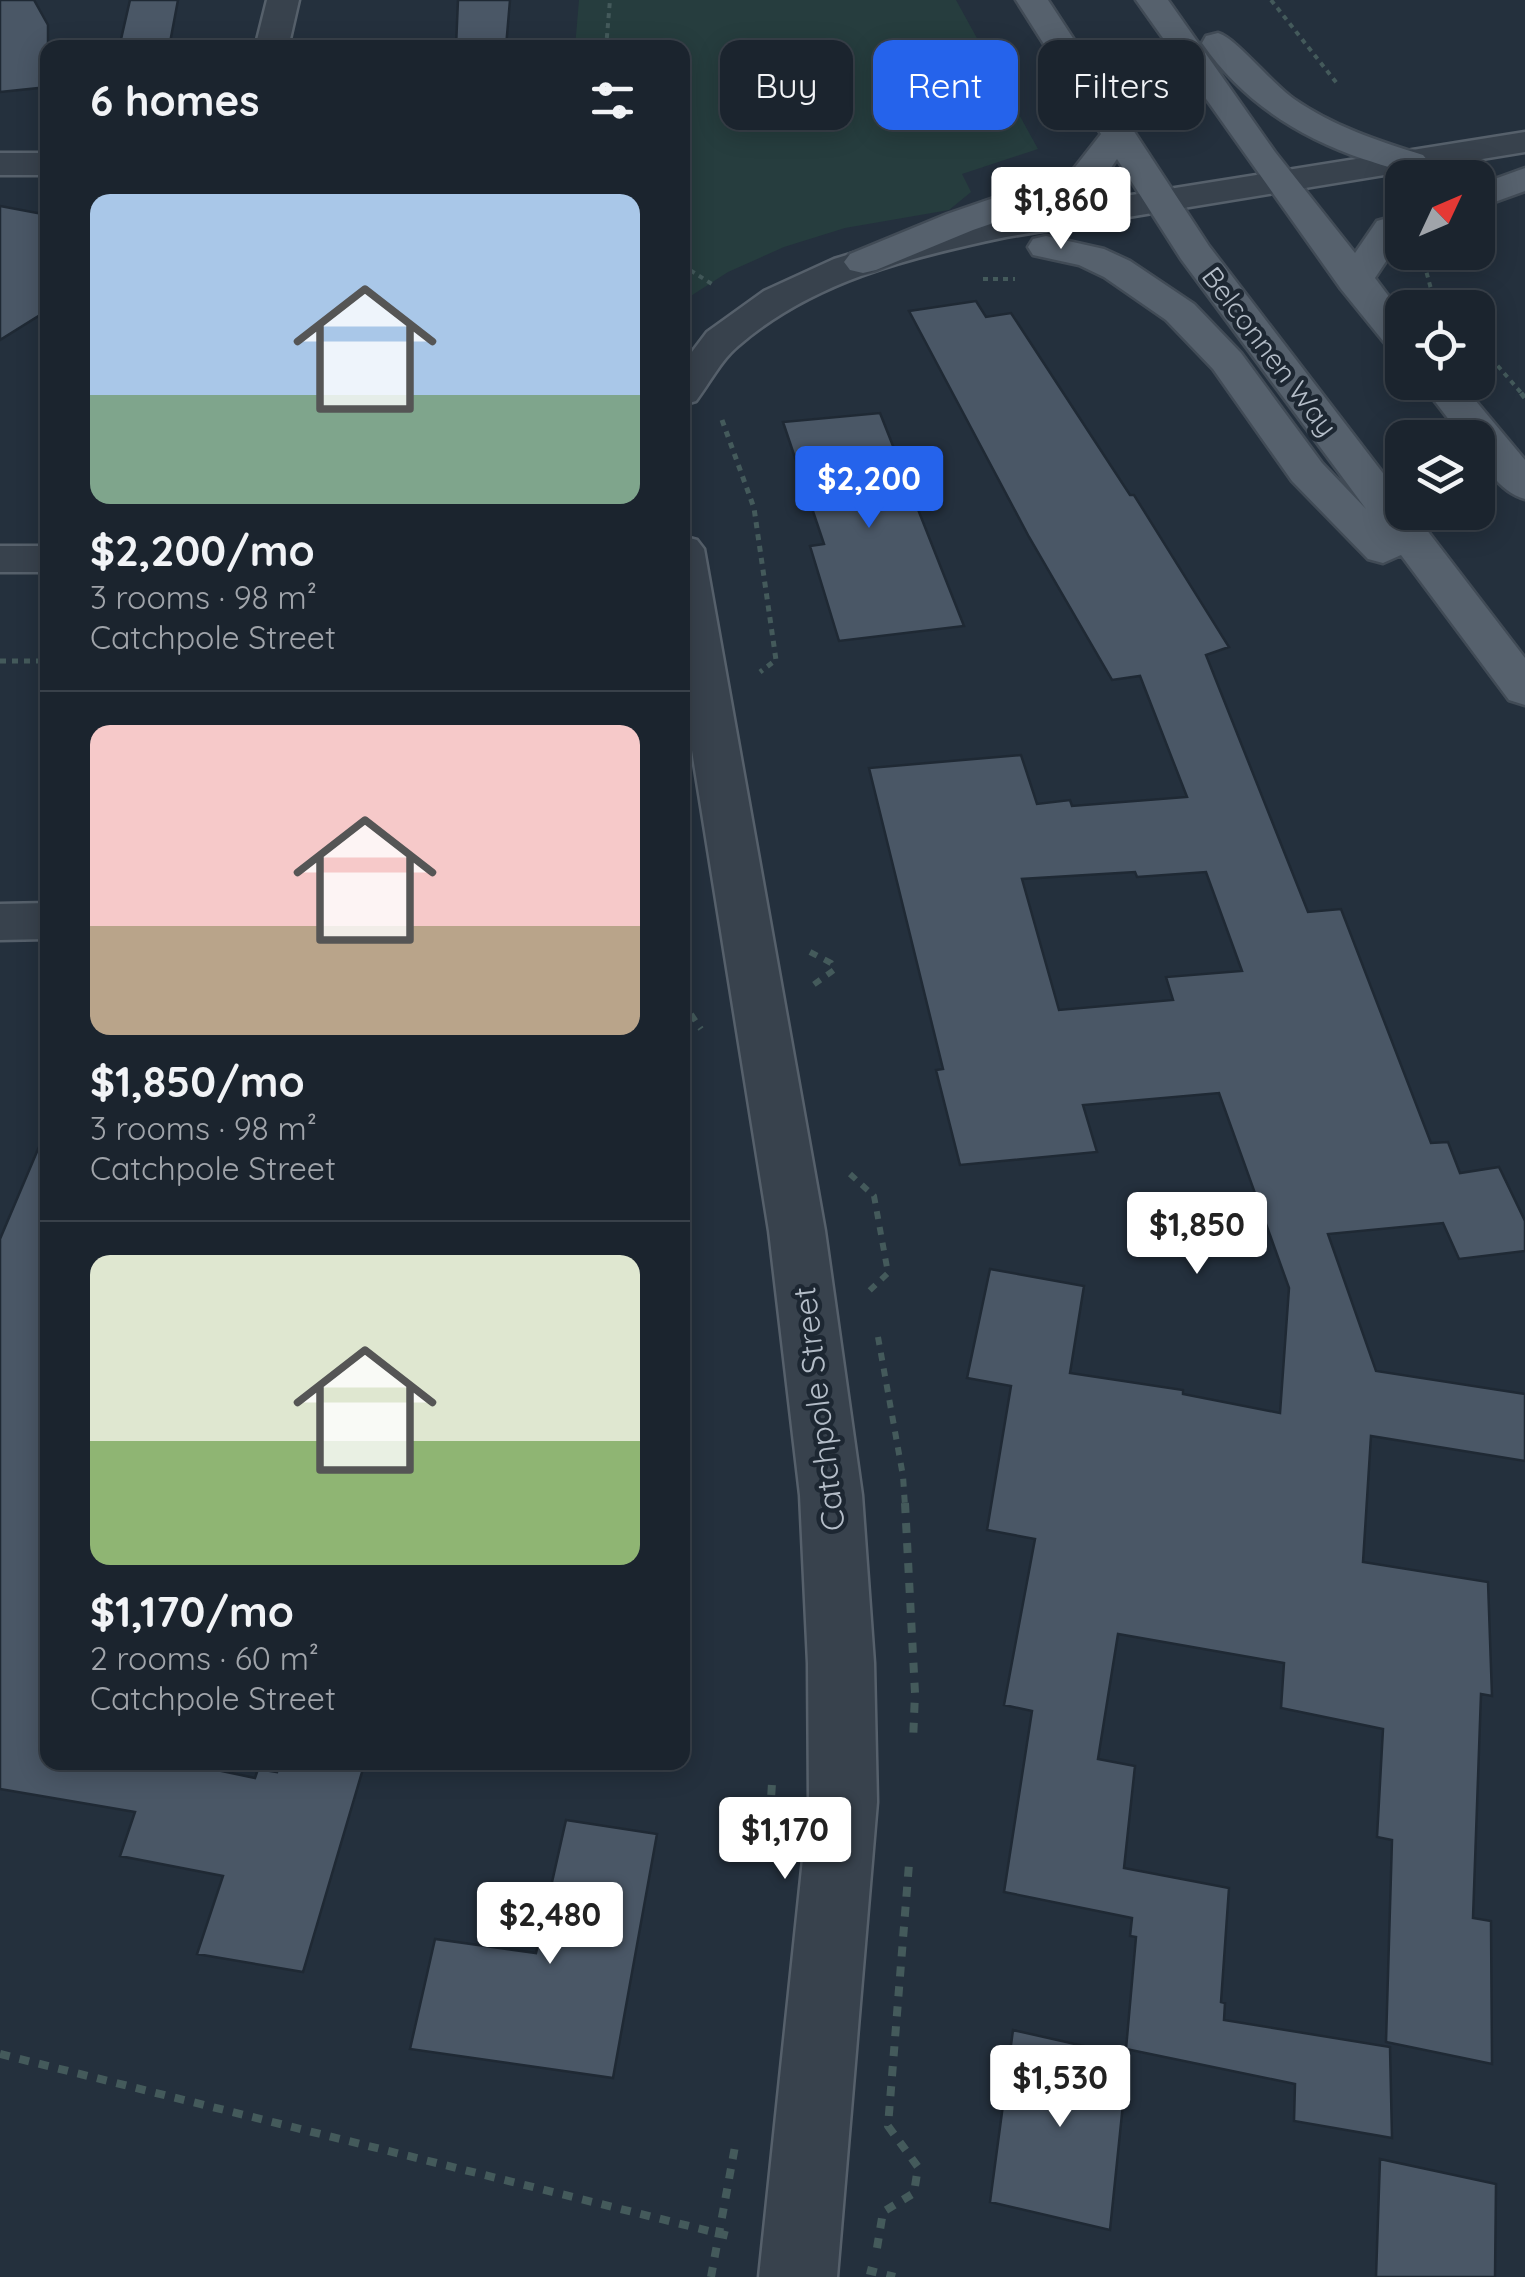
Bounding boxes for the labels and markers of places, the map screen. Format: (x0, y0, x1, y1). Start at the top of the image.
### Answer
pin: $1,860 (980, 167, 1142, 252)
pin: $2,200 (788, 446, 950, 531)
pin: $1,850 (1116, 1192, 1278, 1277)
pin: $1,170 (704, 1797, 866, 1882)
pin: $2,480 (469, 1882, 631, 1967)
pin: $1,530 (979, 2045, 1141, 2130)

